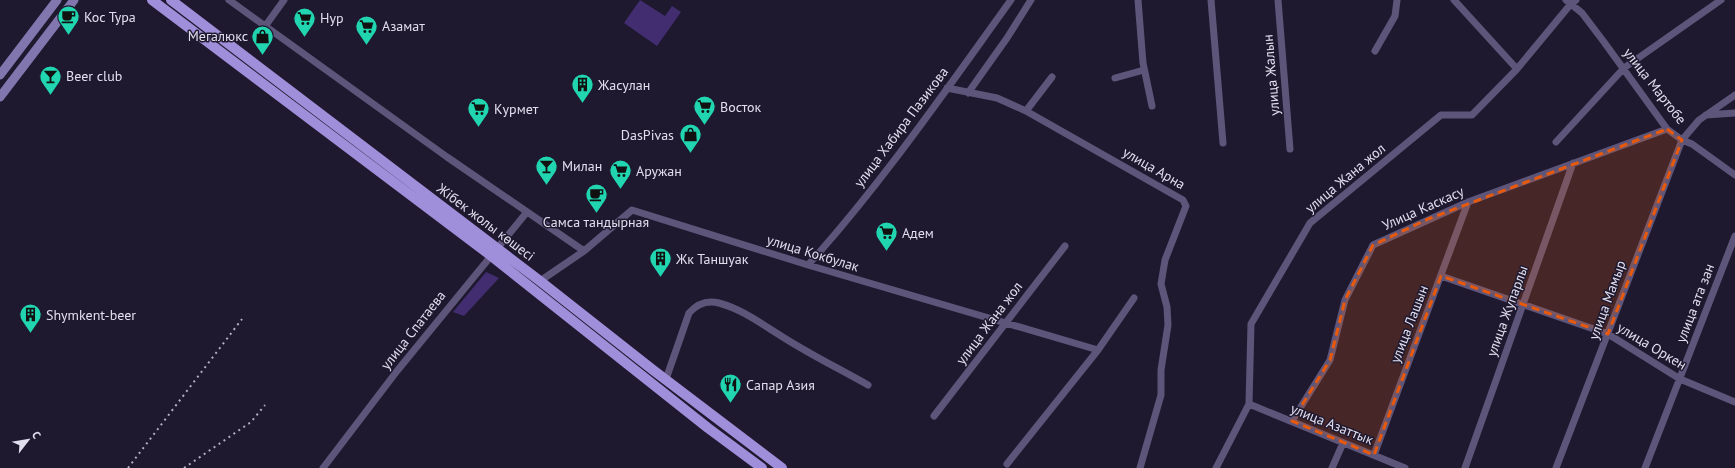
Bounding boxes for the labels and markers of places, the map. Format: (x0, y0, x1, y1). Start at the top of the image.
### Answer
cafe icon: Кос Тура (55, 4, 81, 37)
supermarket icon: Нур (292, 5, 318, 38)
place label: Кос Тура (84, 8, 136, 26)
place label: Нур (320, 9, 344, 27)
supermarket icon: Азамат (353, 13, 379, 46)
place label: Азамат (382, 17, 425, 35)
shop icon: Мегалюкс (250, 23, 276, 56)
place label: Мегалюкс (188, 27, 248, 45)
bar icon: Beer club (38, 63, 64, 96)
place label: Beer club (66, 67, 122, 85)
building icon: Жасулан (570, 72, 596, 105)
place label: Жасулан (597, 76, 650, 94)
supermarket icon: Восток (692, 94, 718, 127)
supermarket icon: Курмет (465, 96, 491, 129)
place label: Восток (720, 98, 762, 116)
place label: Курмет (494, 100, 539, 118)
shop icon: DasPivas (677, 122, 703, 155)
place label: DasPivas (621, 126, 674, 144)
bar icon: Милан (533, 153, 559, 186)
place label: Милан (562, 157, 602, 175)
supermarket icon: Аружан (607, 158, 633, 191)
place label: Аружан (636, 162, 682, 180)
cafe icon: Самса тандырная (583, 181, 609, 214)
place label: Самса тандырная (543, 213, 649, 231)
supermarket icon: Адем (874, 220, 900, 253)
place label: Адем (902, 224, 934, 242)
building icon: Жк Таншуак (647, 246, 673, 279)
place label: Жк Таншуак (675, 250, 749, 268)
building icon: Shymkent-beer (18, 302, 44, 335)
place label: Shymkent-beer (46, 306, 136, 324)
restaurant icon: Сапар Азия (717, 372, 743, 405)
place label: Сапар Азия (746, 376, 815, 394)

